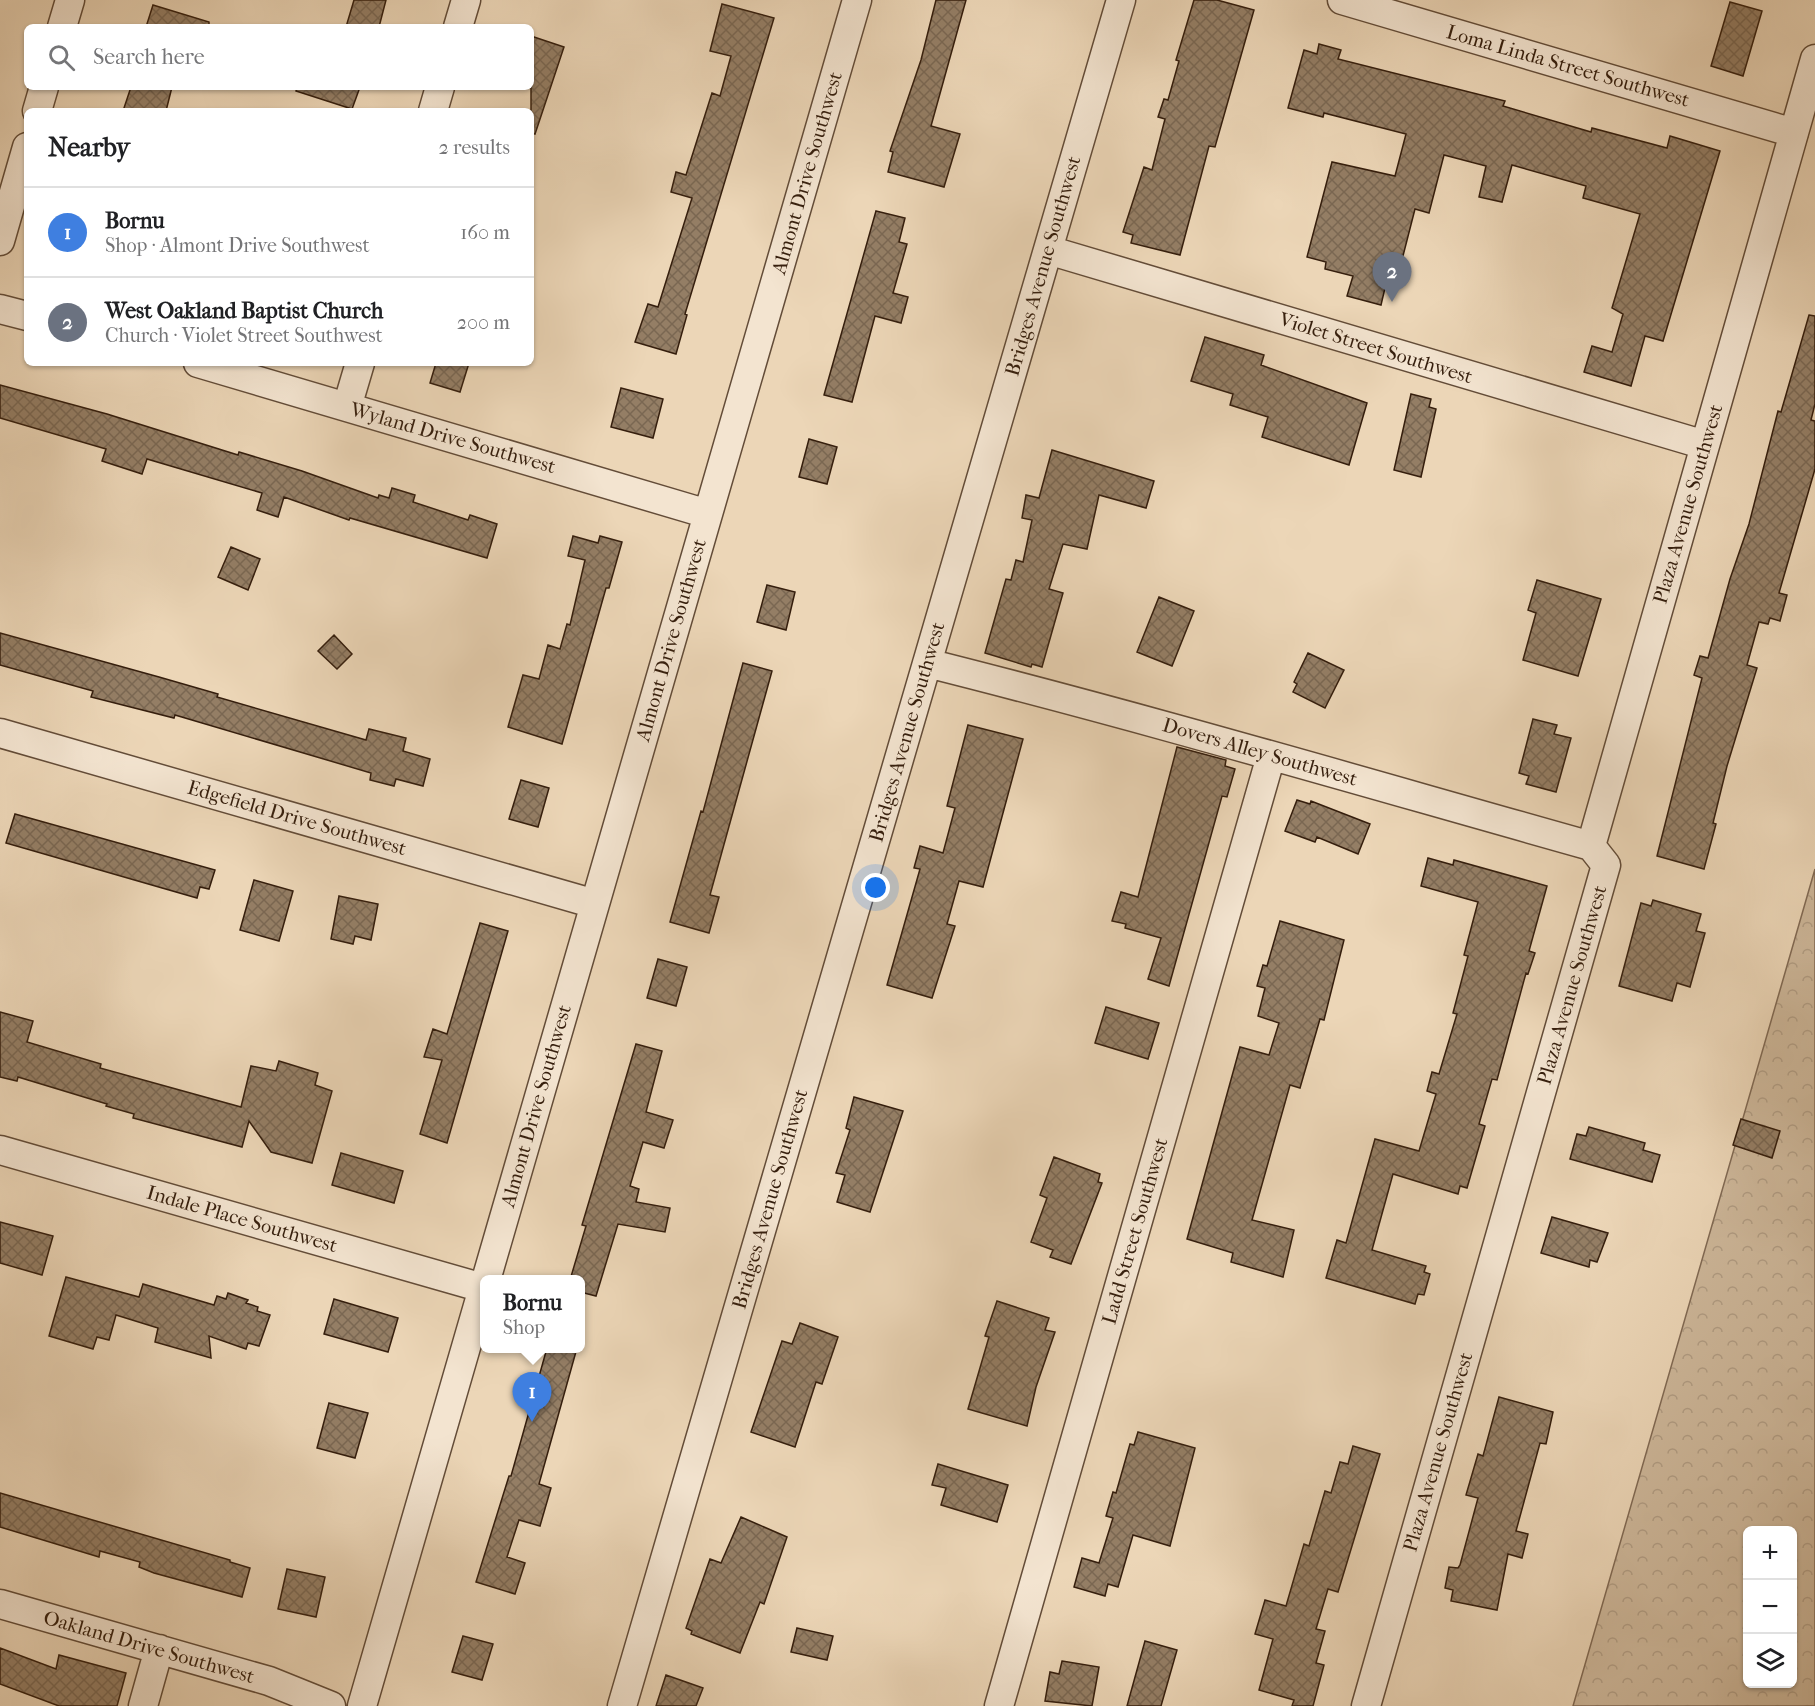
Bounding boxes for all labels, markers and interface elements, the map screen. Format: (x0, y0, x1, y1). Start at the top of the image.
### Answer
street label: Loma Linda Street Southwest (1444, 20, 1692, 112)
search box (24, 24, 534, 90)
icon: search (45, 41, 78, 74)
text: Search here (93, 44, 205, 70)
street label: Almont Drive Southwest (767, 69, 847, 278)
text: Nearby (48, 132, 130, 163)
text: 2 results (439, 136, 510, 159)
street label: Bridges Avenue Southwest (1001, 153, 1085, 379)
text: Bornu (105, 208, 165, 234)
text: 1 (64, 221, 71, 244)
text: 160 m (460, 221, 510, 244)
text: Shop · Almont Drive Southwest (105, 234, 370, 257)
pin: 2 (1372, 252, 1412, 302)
text: West Oakland Baptist Church (105, 298, 383, 324)
street label: Violet Street Southwest (1276, 307, 1475, 388)
text: 2 (62, 311, 73, 334)
text: 200 m (457, 311, 510, 334)
text: Church · Violet Street Southwest (105, 324, 383, 347)
street label: Wyland Drive Southwest (347, 397, 558, 478)
street label: Plaza Avenue Southwest (1648, 402, 1728, 606)
street label: Almont Drive Southwest (631, 536, 711, 745)
street label: Bridges Avenue Southwest (865, 619, 949, 845)
street label: Dovers Alley Southwest (1160, 713, 1360, 791)
street label: Edgefield Drive Southwest (185, 776, 409, 860)
your location (861, 873, 890, 902)
street label: Plaza Avenue Southwest (1532, 883, 1612, 1087)
street label: Almont Drive Southwest (496, 1002, 576, 1211)
street label: Bridges Avenue Southwest (728, 1086, 812, 1312)
street label: Ladd Street Southwest (1097, 1135, 1173, 1327)
street label: Indale Place Southwest (144, 1181, 340, 1257)
popup (480, 1275, 585, 1353)
text: Bornu (503, 1290, 562, 1316)
text: Shop (503, 1316, 545, 1339)
street label: Plaza Avenue Southwest (1398, 1350, 1478, 1554)
pin: 1 (512, 1372, 552, 1422)
map controls (1743, 1526, 1797, 1688)
button: + (1743, 1526, 1797, 1580)
button: − (1743, 1580, 1797, 1634)
street label: Oakland Drive Southwest (41, 1606, 257, 1688)
button: layers (1743, 1634, 1797, 1688)

